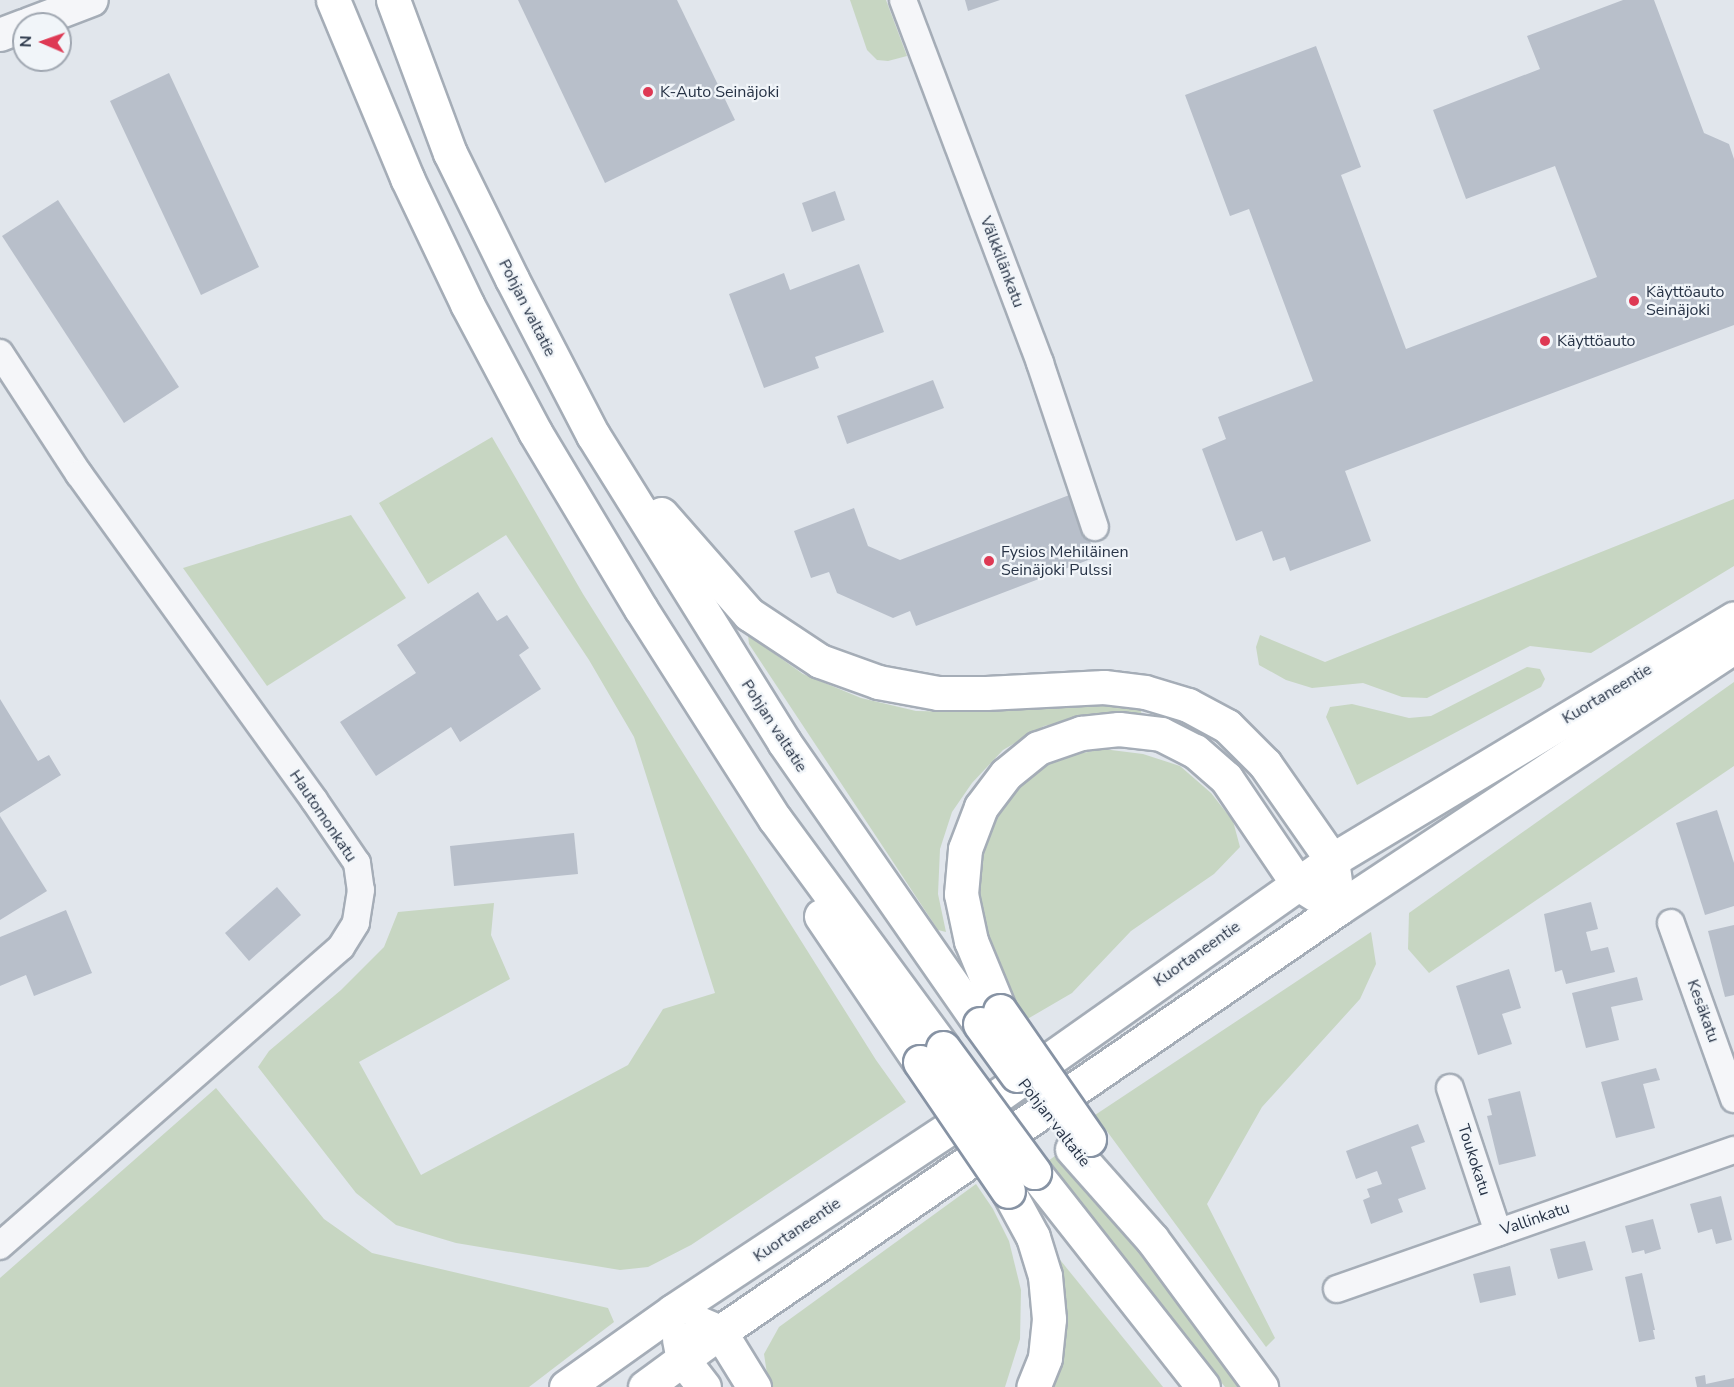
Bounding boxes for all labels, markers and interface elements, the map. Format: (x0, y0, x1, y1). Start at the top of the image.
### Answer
north arrow (12, 12, 72, 72)
text: N (15, 35, 37, 48)
place label: K-Auto Seinäjoki (660, 82, 779, 102)
marker: K-Auto Seinäjoki (641, 85, 655, 99)
street label: Välkkilänkatu (976, 214, 1028, 310)
street label: Pohjan valtatie (494, 256, 560, 360)
place label: Käyttöauto Seinäjoki (1646, 282, 1724, 320)
marker: Käyttöauto Seinäjoki (1627, 294, 1641, 308)
place label: Käyttöauto (1557, 331, 1635, 351)
marker: Käyttöauto (1538, 334, 1552, 348)
place label: Fysios Mehiläinen Seinäjoki Pulssi (1001, 542, 1128, 580)
marker: Fysios Mehiläinen Seinäjoki Pulssi (982, 554, 996, 568)
street label: Kuortaneentie (1559, 660, 1655, 728)
street label: Pohjan valtatie (737, 676, 811, 776)
street label: Hautomonkatu (285, 766, 361, 866)
street label: Kuortaneentie (1150, 917, 1244, 991)
street label: Kesäkatu (1683, 977, 1723, 1045)
street label: Pohjan valtatie (1014, 1075, 1094, 1171)
street label: Toukokatu (1453, 1122, 1495, 1198)
street label: Kuortaneentie (750, 1194, 844, 1266)
street label: Vallinkatu (1498, 1198, 1572, 1240)

